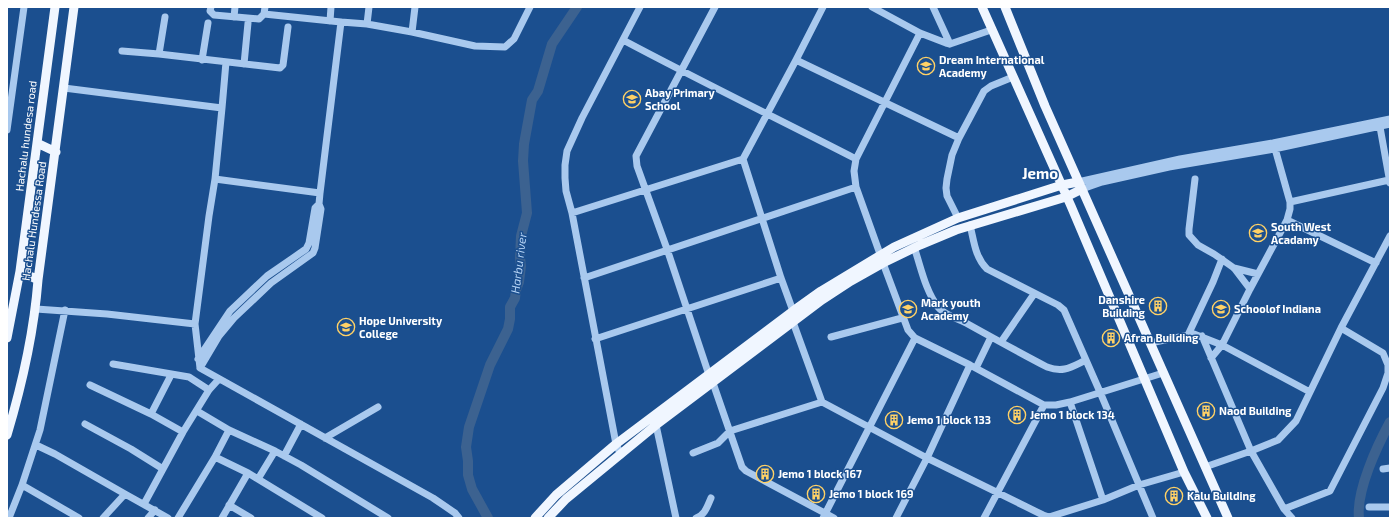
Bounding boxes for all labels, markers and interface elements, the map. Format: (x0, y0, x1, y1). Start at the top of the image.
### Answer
place label: Dream International Academy (939, 53, 1045, 80)
school or university icon: Dream International Academy (916, 56, 936, 76)
street label: Hachalu hundesa road (12, 80, 39, 192)
place label: Abay Primary School (645, 86, 715, 112)
school or university icon: Abay Primary School (622, 89, 642, 109)
street label: Hachalu Hundessa Road (19, 160, 48, 281)
district label: Jemo (1022, 164, 1058, 182)
place label: South West Acadamy (1271, 220, 1331, 247)
school or university icon: South West Acadamy (1248, 223, 1268, 243)
water label: Harbu river (507, 231, 529, 294)
place label: Danshire Building (1098, 293, 1146, 319)
place label: Mark youth Academy (921, 296, 981, 323)
building icon: Danshire Building (1148, 296, 1168, 316)
school or university icon: Mark youth Academy (898, 299, 918, 319)
school or university icon: Schoolof Indiana (1211, 299, 1231, 319)
place label: Schoolof Indiana (1234, 302, 1321, 315)
place label: Hope University College (359, 314, 443, 340)
school or university icon: Hope University College (336, 317, 356, 337)
building icon: Afran Building (1101, 328, 1121, 348)
place label: Afran Building (1124, 331, 1199, 344)
building icon: Naod Building (1196, 401, 1216, 421)
place label: Naod Building (1219, 404, 1292, 417)
building icon: Jemo 1 block 134 (1007, 405, 1027, 425)
place label: Jemo 1 block 134 (1030, 408, 1115, 421)
building icon: Jemo 1 block 133 (884, 410, 904, 430)
place label: Jemo 1 block 133 (907, 413, 991, 426)
building icon: Jemo 1 block 167 (755, 464, 775, 484)
place label: Jemo 1 block 167 (778, 467, 862, 480)
building icon: Jemo 1 block 169 (806, 484, 826, 504)
building icon: Kalu Building (1164, 486, 1184, 506)
place label: Jemo 1 block 169 (829, 487, 913, 500)
place label: Kalu Building (1187, 489, 1256, 502)

